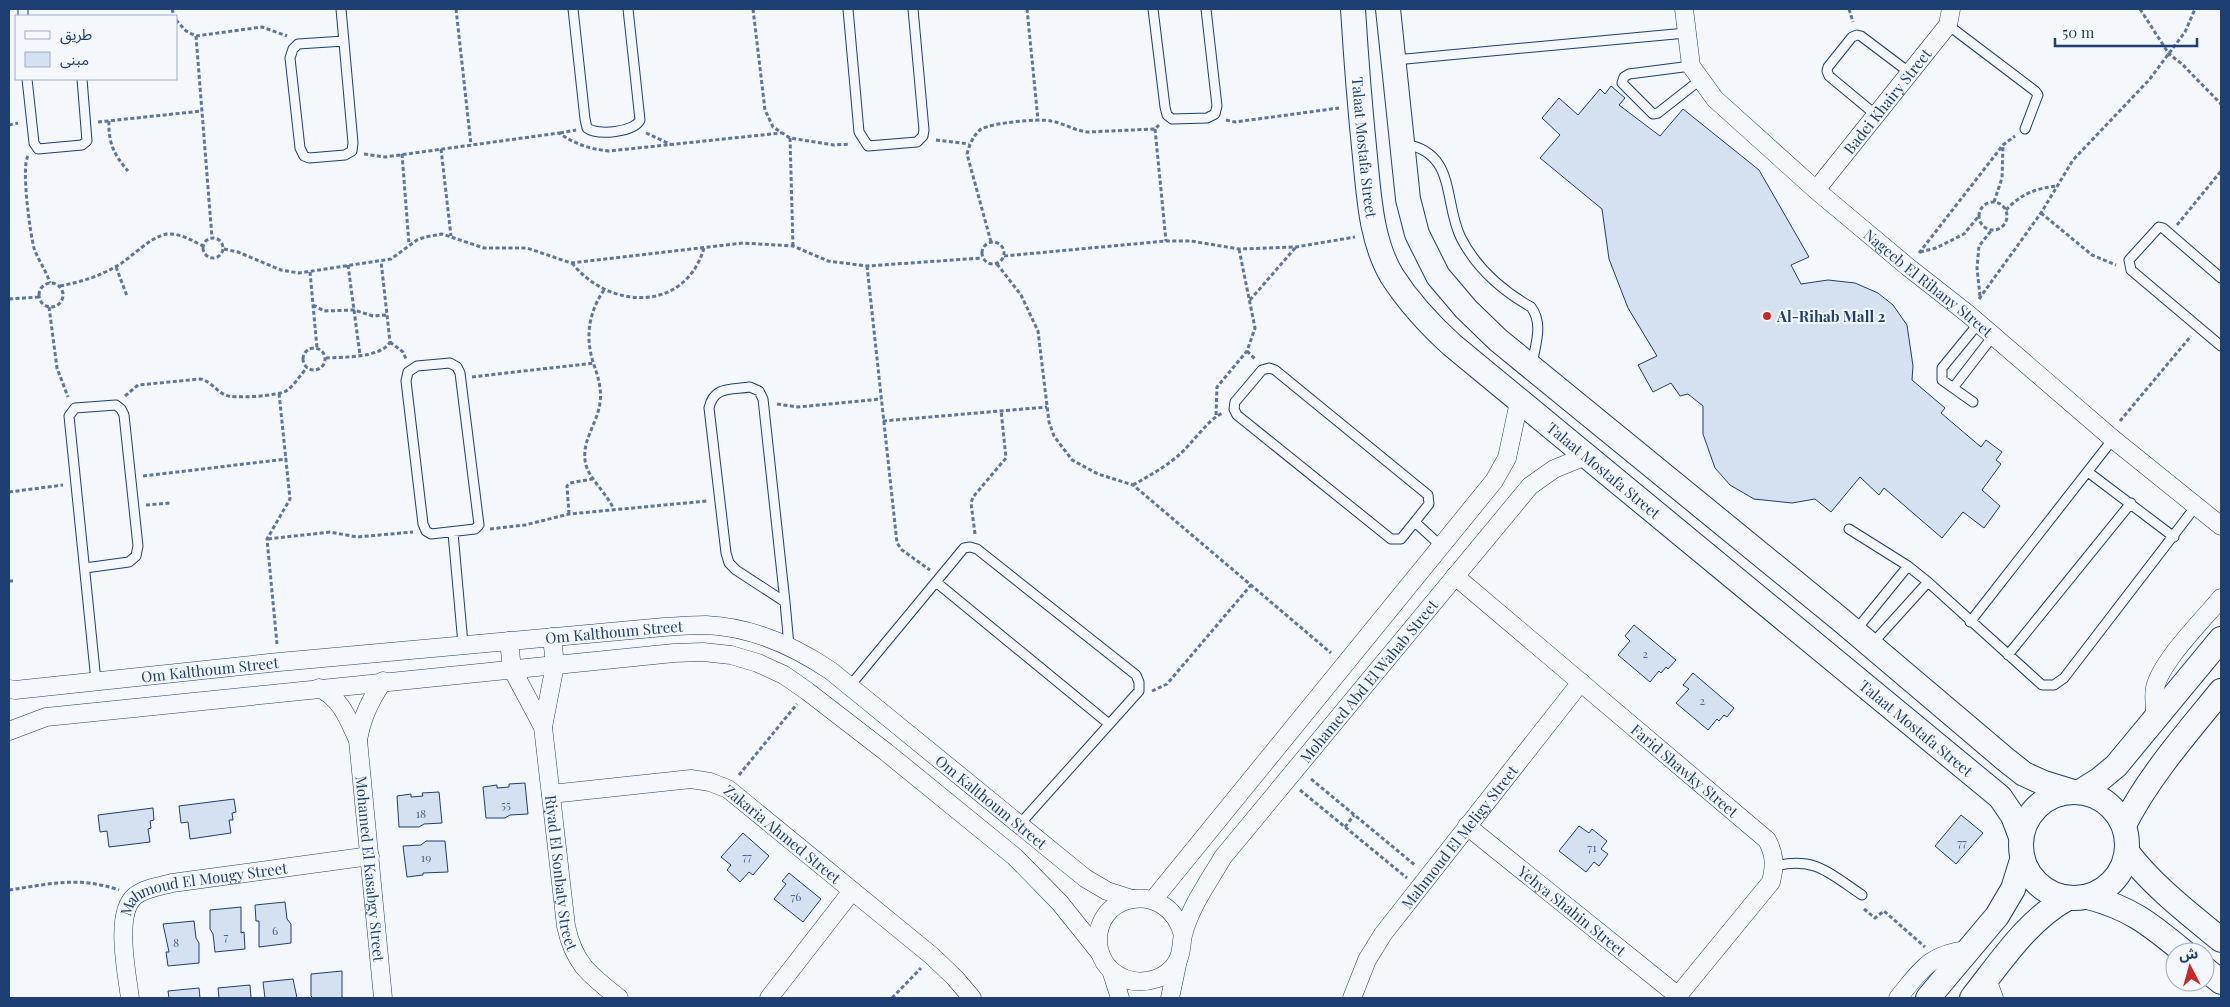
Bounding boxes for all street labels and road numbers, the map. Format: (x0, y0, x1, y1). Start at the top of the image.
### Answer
street label: Badei Khairy Street (1839, 44, 1936, 158)
street label: Talaat Mostafa Street (1348, 76, 1382, 220)
street label: Nageeb El Rihany Street (1860, 224, 1998, 342)
street label: Talaat Mostafa Street (1543, 417, 1665, 523)
street label: Mohamed Abd El Wahab Street (1295, 595, 1442, 767)
street label: Om Kalthoum Street (544, 616, 684, 648)
street label: Om Kalthoum Street (140, 652, 280, 687)
street label: Talaat Mostafa Street (1855, 675, 1978, 781)
street label: Farid Shawky Street (1627, 719, 1743, 822)
street label: Om Kalthoum Street (931, 750, 1052, 854)
street label: Mahmoud El Meligy Street (1397, 760, 1522, 913)
street label: Mohamed El Kasabgy Street (352, 775, 390, 963)
street label: Zakaria Ahmed Street (720, 780, 846, 888)
street label: Riyad El Sonbaty Street (541, 794, 583, 954)
street label: Mahmoud El Mougy Street (115, 857, 289, 918)
street label: Yehya Shahin Street (1513, 860, 1631, 961)

